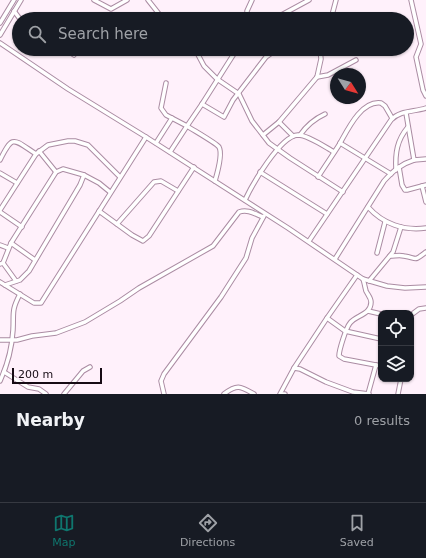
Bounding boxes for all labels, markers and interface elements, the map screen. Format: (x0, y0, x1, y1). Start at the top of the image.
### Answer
search box (12, 12, 414, 56)
icon: search (26, 23, 48, 45)
text: Search here (58, 25, 148, 43)
north arrow (330, 68, 366, 104)
map controls (378, 310, 414, 382)
button: locate (378, 310, 414, 346)
button: layers (378, 346, 414, 382)
scale bar (12, 366, 102, 385)
text: 200 m (18, 368, 53, 381)
text: Nearby (16, 410, 85, 430)
text: 0 results (354, 413, 410, 428)
tab: Map (52, 512, 75, 549)
tab: Directions (180, 512, 235, 549)
tab: Saved (340, 512, 374, 549)

